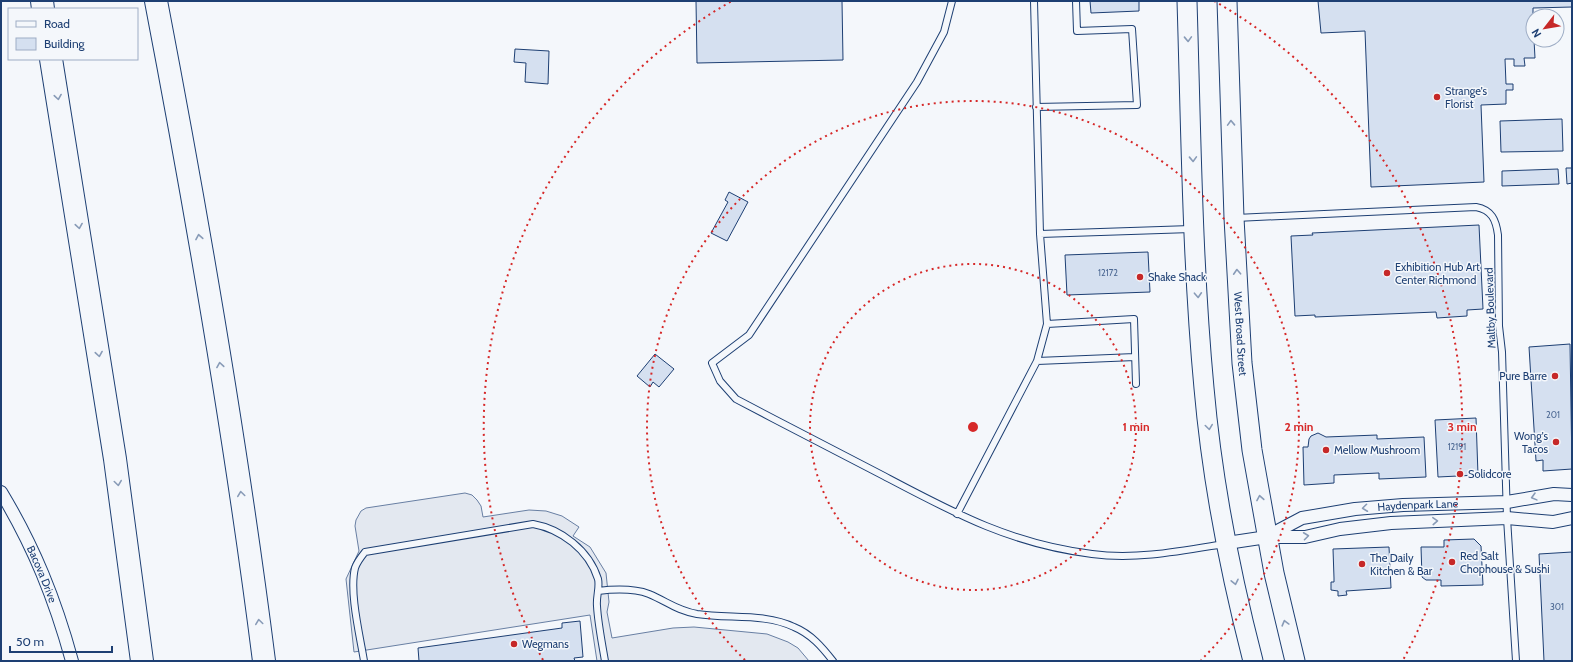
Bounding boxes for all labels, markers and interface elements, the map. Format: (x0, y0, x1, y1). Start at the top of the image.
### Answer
legend (8, 8, 138, 60)
north arrow (1525, 8, 1565, 48)
text: Road (44, 16, 70, 31)
text: N (1528, 26, 1544, 40)
text: Building (44, 36, 86, 51)
one-way arrow (1184, 36, 1192, 42)
place label: Strange's Florist (1445, 84, 1487, 111)
marker: Strange's Florist (1432, 92, 1442, 102)
one-way arrow (53, 94, 62, 101)
one-way arrow (1227, 120, 1236, 126)
one-way arrow (1188, 156, 1197, 162)
one-way arrow (74, 223, 83, 229)
one-way arrow (195, 234, 204, 240)
place label: Exhibition Hub Art Center Richmond (1395, 260, 1480, 287)
house number: 12172 (1098, 267, 1118, 278)
street label: Maltby Boulevard (1482, 267, 1498, 349)
marker: Exhibition Hub Art Center Richmond (1382, 268, 1392, 278)
one-way arrow (1232, 269, 1241, 275)
place label: Shake Shack (1148, 270, 1206, 284)
marker: Shake Shack (1135, 272, 1145, 282)
street label: West Broad Street (1231, 291, 1250, 377)
one-way arrow (1194, 292, 1203, 298)
one-way arrow (94, 351, 103, 357)
one-way arrow (217, 362, 225, 368)
place label: Pure Barre (1499, 369, 1547, 383)
marker: Pure Barre (1550, 371, 1560, 381)
house number: 201 (1546, 409, 1560, 420)
text: 1 min (1122, 419, 1150, 434)
text: 2 min (1285, 419, 1313, 434)
text: 3 min (1447, 419, 1477, 434)
centre of rings (966, 420, 980, 434)
one-way arrow (1204, 424, 1213, 430)
place label: Wong's Tacos (1514, 429, 1548, 456)
marker: Wong's Tacos (1551, 437, 1561, 447)
house number: 12191 (1448, 441, 1466, 452)
place label: Mellow Mushroom (1334, 443, 1421, 457)
marker: Mellow Mushroom (1321, 445, 1331, 455)
place label: Solidcore (1468, 467, 1512, 481)
marker: Solidcore (1455, 469, 1465, 479)
one-way arrow (113, 480, 122, 486)
one-way arrow (237, 491, 246, 497)
one-way arrow (1530, 493, 1537, 501)
one-way arrow (1257, 495, 1265, 501)
street label: Haydenpark Lane (1377, 496, 1459, 514)
one-way arrow (1361, 503, 1368, 512)
one-way arrow (1432, 516, 1438, 525)
one-way arrow (1303, 532, 1309, 541)
street label: Bacova Drive (24, 543, 60, 605)
place label: Red Salt Chophouse & Sushi (1460, 549, 1550, 576)
place label: The Daily Kitchen & Bar (1370, 551, 1433, 578)
marker: Red Salt Chophouse & Sushi (1447, 557, 1457, 567)
marker: The Daily Kitchen & Bar (1357, 559, 1367, 569)
one-way arrow (1230, 579, 1239, 585)
house number: 301 (1550, 601, 1564, 612)
one-way arrow (255, 619, 264, 625)
one-way arrow (1281, 620, 1290, 627)
scale bar (10, 628, 112, 654)
text: 50 m (16, 634, 44, 649)
place label: Wegmans (522, 637, 569, 651)
marker: Wegmans (509, 639, 519, 649)

